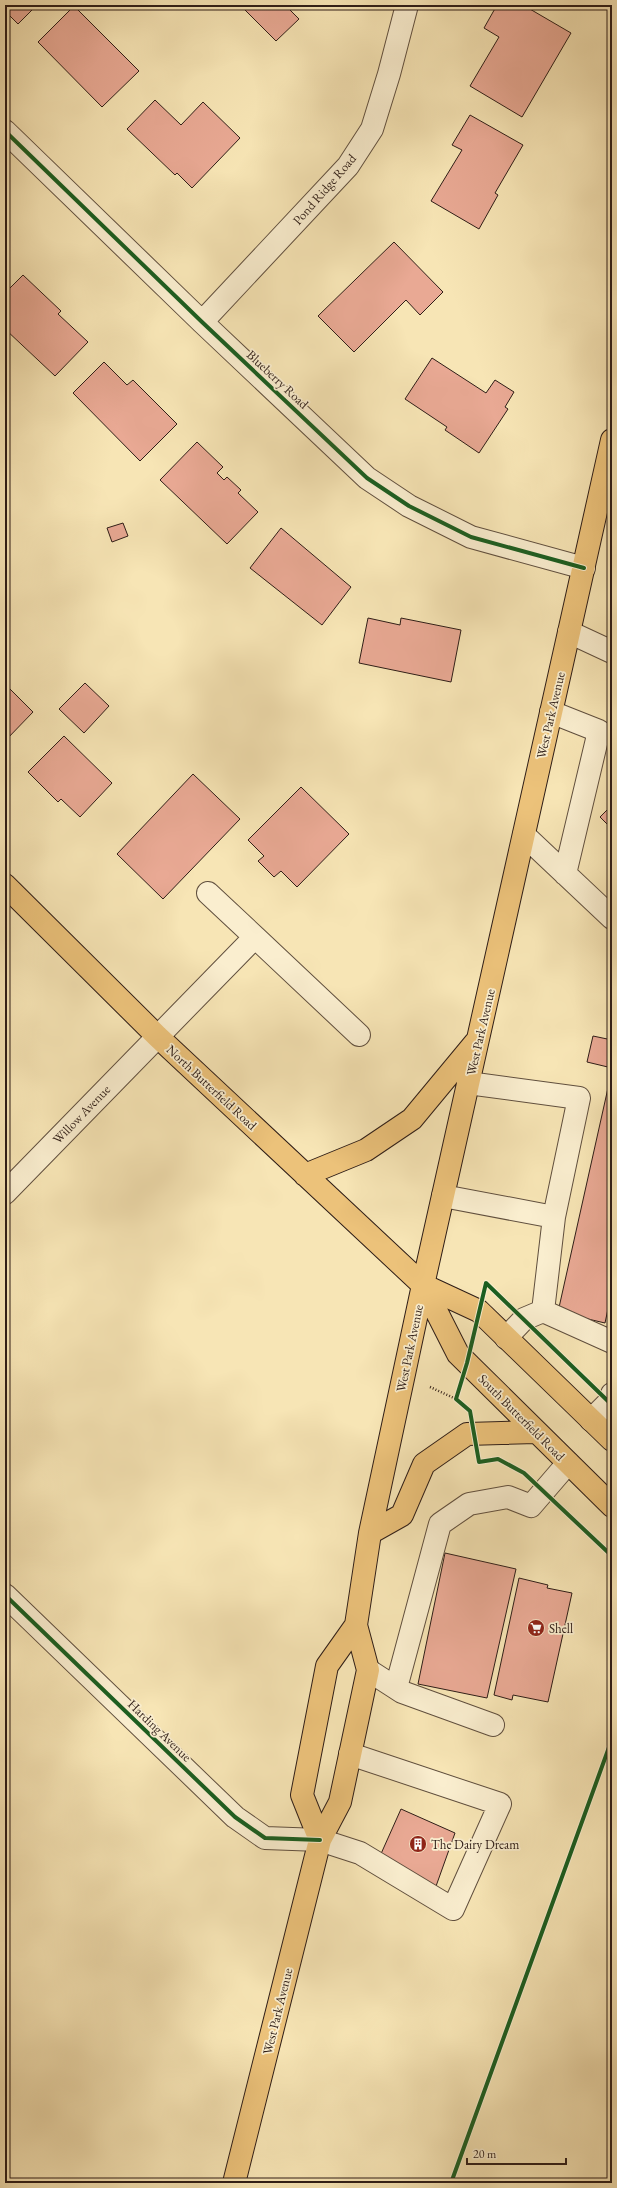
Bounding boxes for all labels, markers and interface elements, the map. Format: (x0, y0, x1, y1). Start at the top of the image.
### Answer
street label: Pond Ridge Road (289, 150, 360, 228)
street label: Blueberry Road (243, 346, 313, 413)
street label: West Park Avenue (532, 670, 569, 760)
street label: West Park Avenue (462, 987, 499, 1077)
street label: North Butterfield Road (163, 1041, 261, 1134)
street label: Willow Avenue (49, 1081, 114, 1148)
street label: West Park Avenue (392, 1303, 427, 1393)
street label: South Butterfield Road (475, 1370, 569, 1465)
supermarket icon: Shell (526, 1618, 546, 1638)
place label: Shell (549, 1620, 573, 1637)
street label: Harding Avenue (124, 1696, 195, 1765)
building icon: The Dairy Dream (408, 1834, 428, 1854)
place label: The Dairy Dream (431, 1836, 519, 1853)
street label: West Park Avenue (259, 1966, 296, 2056)
scale bar (467, 2140, 566, 2166)
text: 20 m (473, 2146, 497, 2162)

